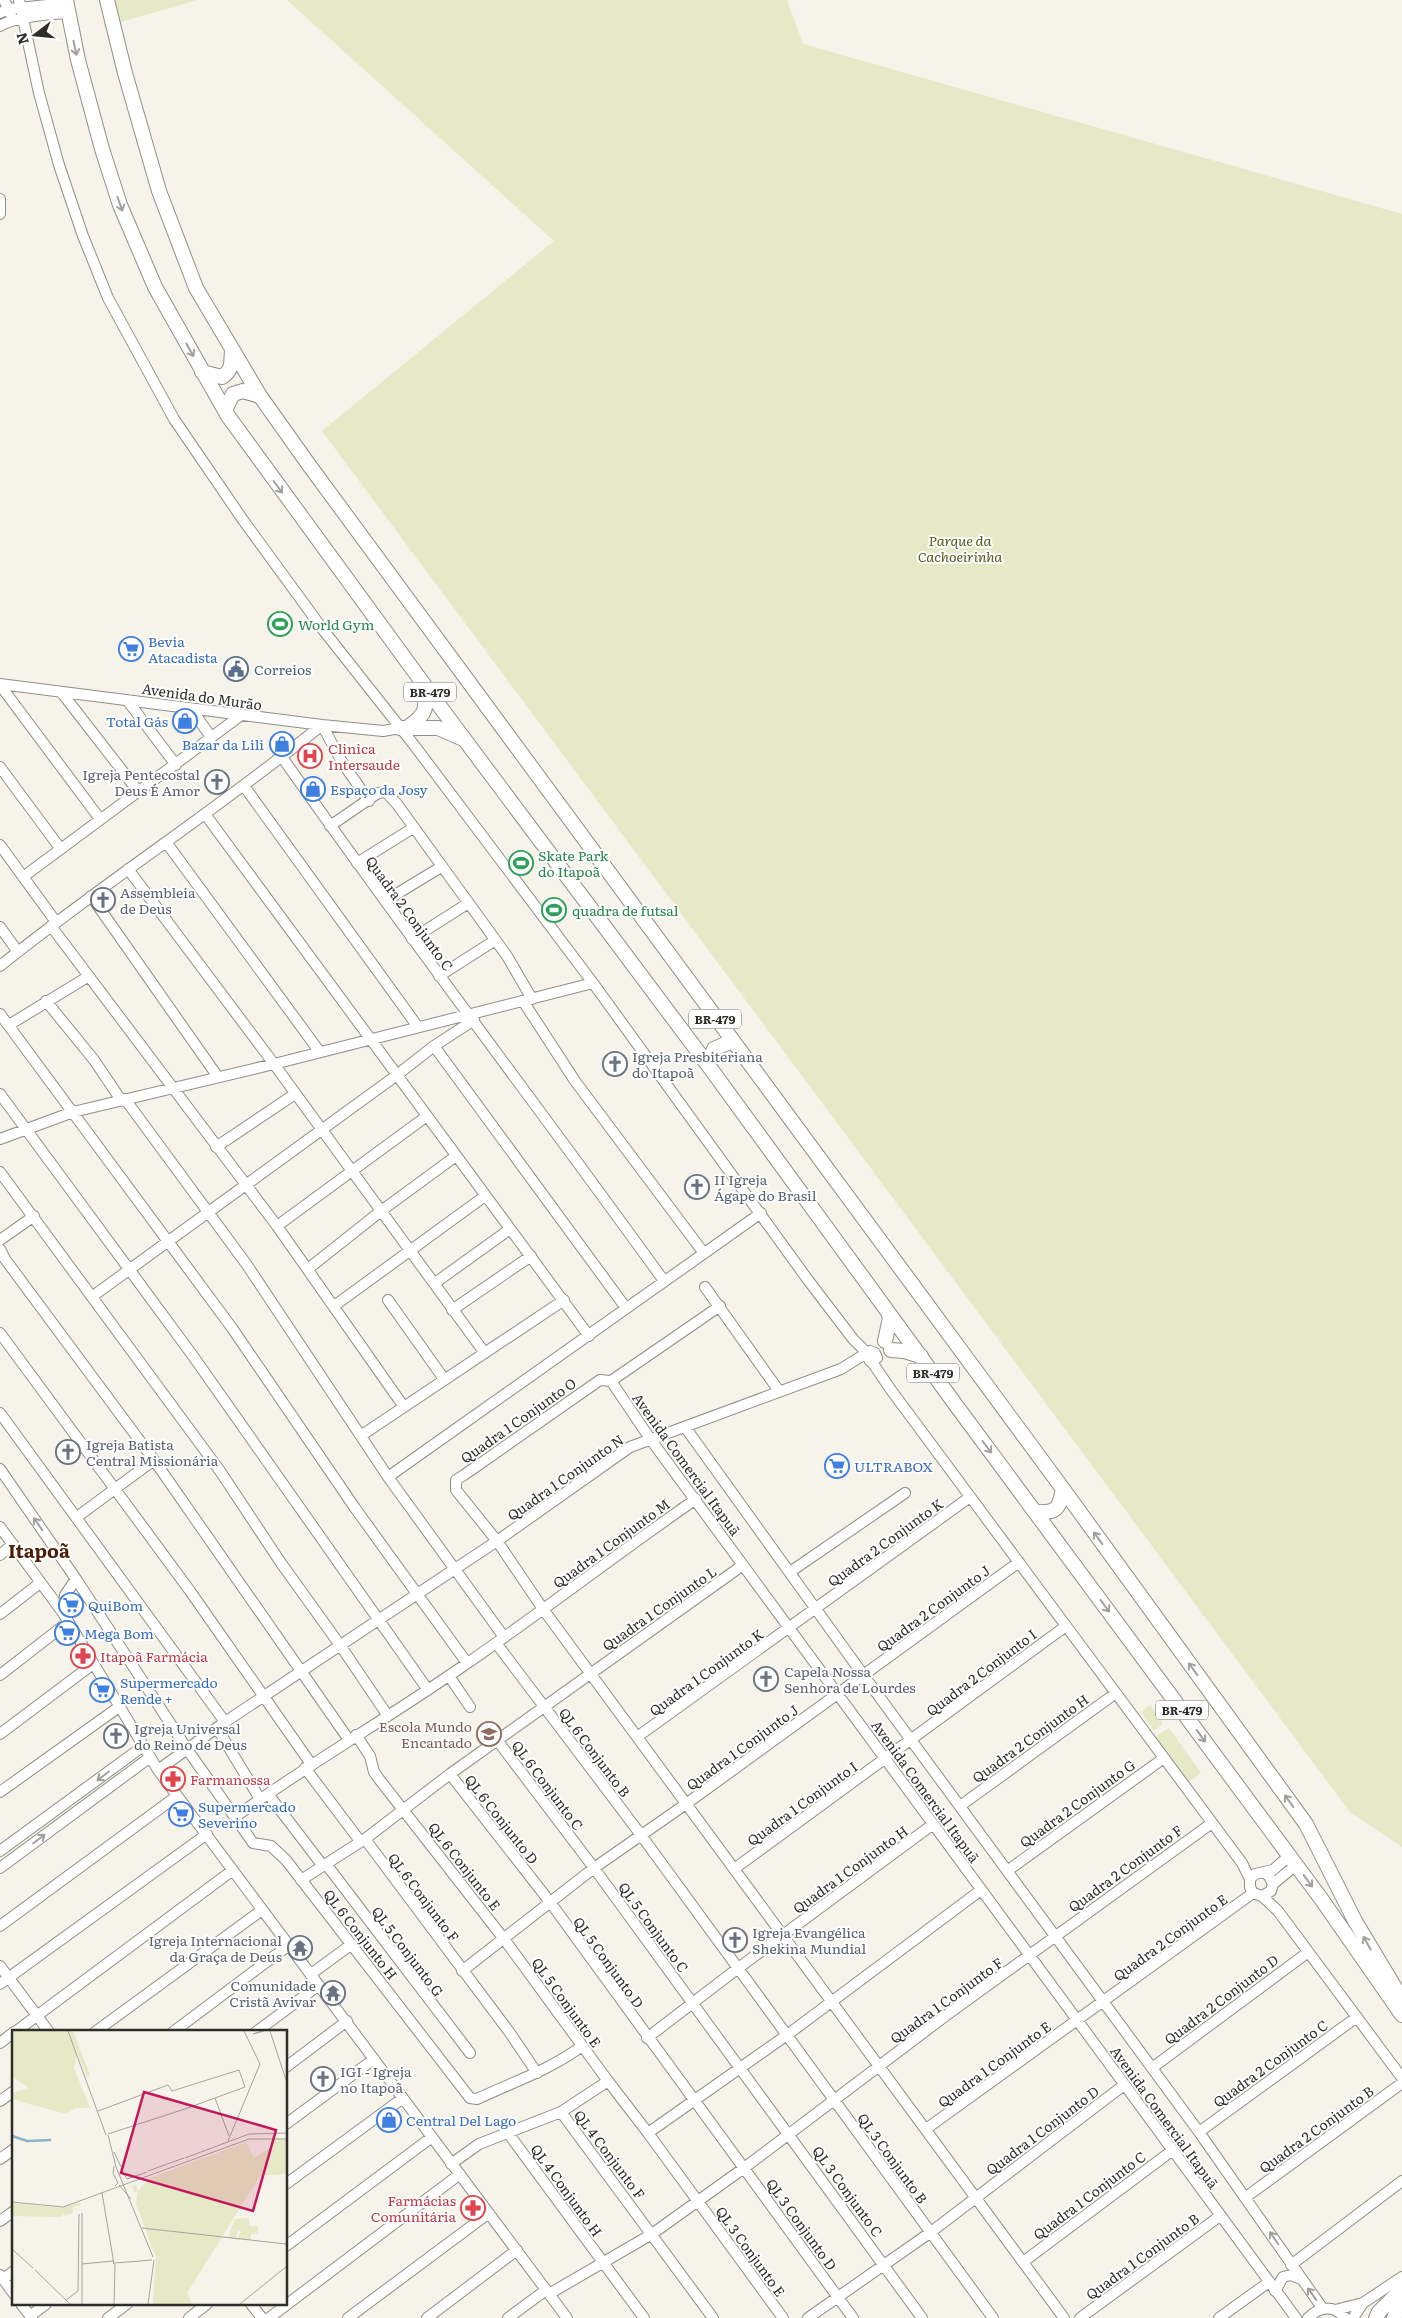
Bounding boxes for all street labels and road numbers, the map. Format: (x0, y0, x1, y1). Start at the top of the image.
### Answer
street label: Avenida do Murão (141, 678, 263, 714)
road number: BR-479 (404, 682, 456, 702)
street label: Quadra 2 Conjunto C (361, 851, 459, 975)
road number: BR-479 (689, 1010, 741, 1028)
road number: BR-479 (907, 1364, 959, 1382)
street label: Quadra 1 Conjunto O (456, 1373, 580, 1467)
street label: Avenida Comercial Itapuã (628, 1389, 746, 1540)
street label: Quadra 1 Conjunto N (503, 1429, 627, 1525)
street label: Quadra 2 Conjunto K (823, 1493, 947, 1591)
street label: Quadra 1 Conjunto M (548, 1494, 674, 1592)
street label: Quadra 2 Conjunto J (872, 1560, 994, 1656)
street label: Quadra 1 Conjunto L (598, 1561, 720, 1655)
street label: Quadra 1 Conjunto K (645, 1623, 768, 1720)
street label: Quadra 2 Conjunto I (922, 1624, 1040, 1720)
street label: Quadra 2 Conjunto H (968, 1689, 1092, 1787)
street label: Quadra 1 Conjunto J (682, 1699, 802, 1795)
road number: BR-479 (1156, 1700, 1208, 1720)
street label: QL 6 Conjunto B (555, 1703, 635, 1801)
street label: Avenida Comercial Itapuã (867, 1716, 985, 1867)
street label: QL 6 Conjunto C (508, 1736, 589, 1834)
street label: Quadra 2 Conjunto G (1015, 1754, 1139, 1852)
street label: Quadra 1 Conjunto I (743, 1756, 861, 1850)
street label: QL 6 Conjunto D (461, 1770, 544, 1868)
street label: QL 6 Conjunto E (424, 1818, 506, 1914)
street label: Quadra 1 Conjunto H (788, 1820, 912, 1918)
street label: Quadra 2 Conjunto F (1064, 1820, 1186, 1916)
street label: QL 6 Conjunto F (384, 1848, 464, 1946)
street label: QL 5 Conjunto C (614, 1878, 694, 1977)
street label: QL 6 Conjunto H (319, 1885, 403, 1983)
street label: Quadra 2 Conjunto E (1109, 1889, 1231, 1985)
street label: QL 5 Conjunto G (367, 1902, 449, 2001)
street label: QL 5 Conjunto D (569, 1912, 649, 2012)
street label: Quadra 2 Conjunto D (1160, 1949, 1283, 2049)
street label: Quadra 1 Conjunto F (886, 1952, 1007, 2048)
street label: QL 5 Conjunto E (528, 1953, 606, 2051)
street label: Quadra 2 Conjunto C (1208, 2014, 1332, 2112)
street label: Quadra 1 Conjunto E (933, 2016, 1055, 2112)
street label: Avenida Comercial Itapuã (1106, 2042, 1224, 2193)
street label: Quadra 1 Conjunto D (981, 2081, 1103, 2179)
street label: Quadra 2 Conjunto B (1255, 2081, 1377, 2177)
street label: QL 4 Conjunto F (570, 2105, 650, 2203)
street label: QL 3 Conjunto B (853, 2109, 933, 2207)
street label: QL 4 Conjunto H (527, 2140, 607, 2240)
street label: QL 3 Conjunto C (808, 2141, 888, 2241)
street label: Quadra 1 Conjunto C (1029, 2146, 1150, 2244)
street label: QL 3 Conjunto D (762, 2174, 842, 2274)
street label: QL 3 Conjunto E (711, 2202, 791, 2300)
street label: Quadra 1 Conjunto B (1081, 2208, 1203, 2304)

